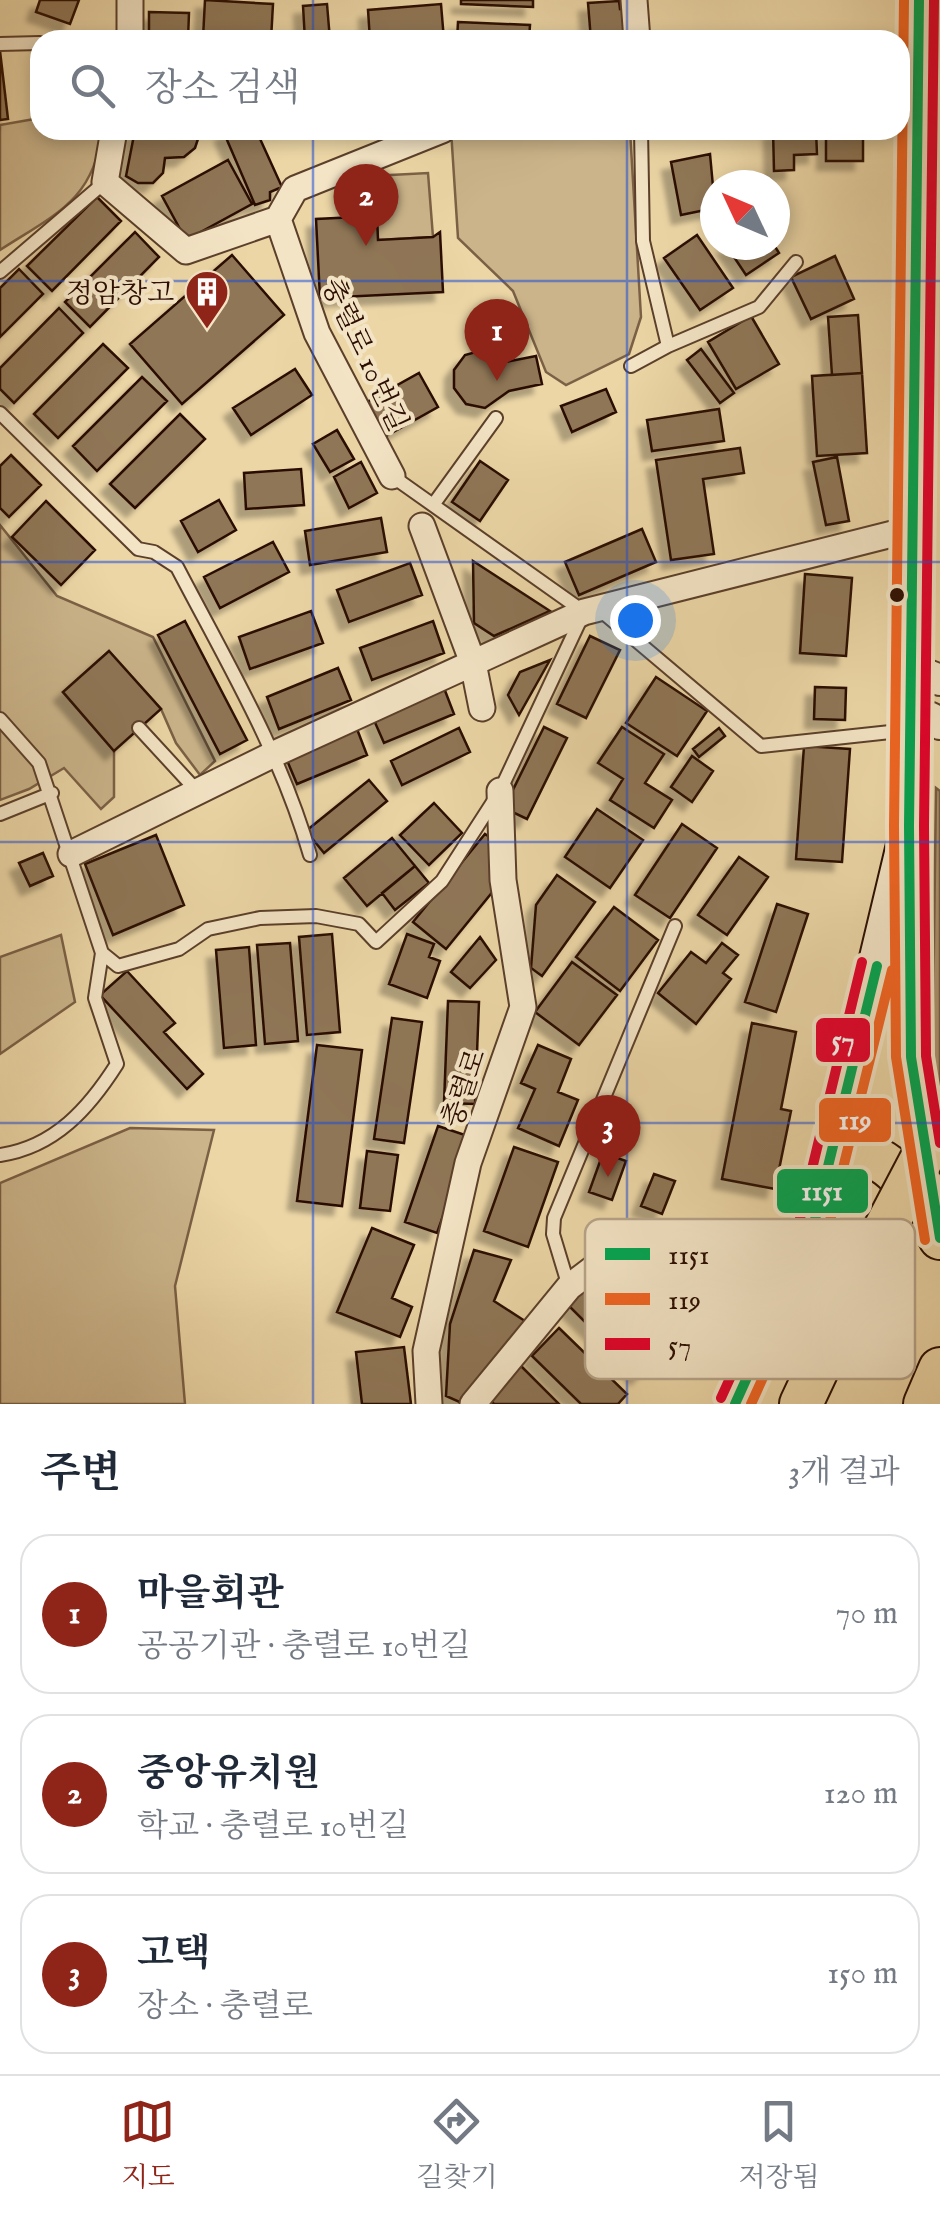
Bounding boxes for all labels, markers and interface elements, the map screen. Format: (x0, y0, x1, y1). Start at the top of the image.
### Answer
search box (30, 30, 910, 140)
icon: search (65, 58, 120, 113)
text: 장소 검색 (145, 66, 300, 114)
pin: 2 (334, 164, 398, 246)
north arrow (700, 170, 790, 260)
building icon: 정암창고 (184, 269, 230, 330)
street label: 충렬로 10번길 (313, 273, 415, 437)
place label: 정암창고 (66, 277, 174, 312)
pin: 1 (464, 298, 530, 381)
unlabelled marker (887, 585, 907, 605)
your location (610, 595, 661, 646)
line badge: 57 (814, 1016, 872, 1064)
text: 57 (831, 1024, 855, 1059)
street label: 충렬로 (436, 1045, 495, 1133)
pin: 3 (576, 1094, 640, 1177)
line badge: 119 (817, 1096, 893, 1144)
text: 119 (838, 1104, 872, 1139)
line badge: 1151 (775, 1167, 870, 1215)
text: 1151 (801, 1175, 843, 1210)
legend (585, 1219, 915, 1379)
text: 1151 (668, 1239, 709, 1274)
text: 119 (668, 1284, 701, 1319)
text: 57 (668, 1329, 691, 1364)
text: 주변 (40, 1448, 121, 1501)
text: 3개 결과 (788, 1453, 900, 1494)
text: 마을회관 (137, 1571, 284, 1619)
text: 1 (69, 1594, 80, 1635)
text: 70 m (836, 1594, 898, 1635)
text: 공공기관 · 충렬로 10번길 (137, 1627, 471, 1668)
text: 중앙유치원 (137, 1751, 321, 1799)
text: 2 (67, 1774, 82, 1815)
text: 120 m (824, 1774, 898, 1815)
text: 학교 · 충렬로 10번길 (137, 1807, 409, 1848)
text: 고택 (137, 1931, 210, 1979)
text: 3 (69, 1954, 80, 1995)
text: 150 m (827, 1954, 898, 1995)
text: 장소 · 충렬로 (137, 1987, 313, 2028)
tab: 지도 (120, 2094, 175, 2196)
tab: 길찾기 (416, 2094, 497, 2196)
tab: 저장됨 (738, 2094, 820, 2196)

